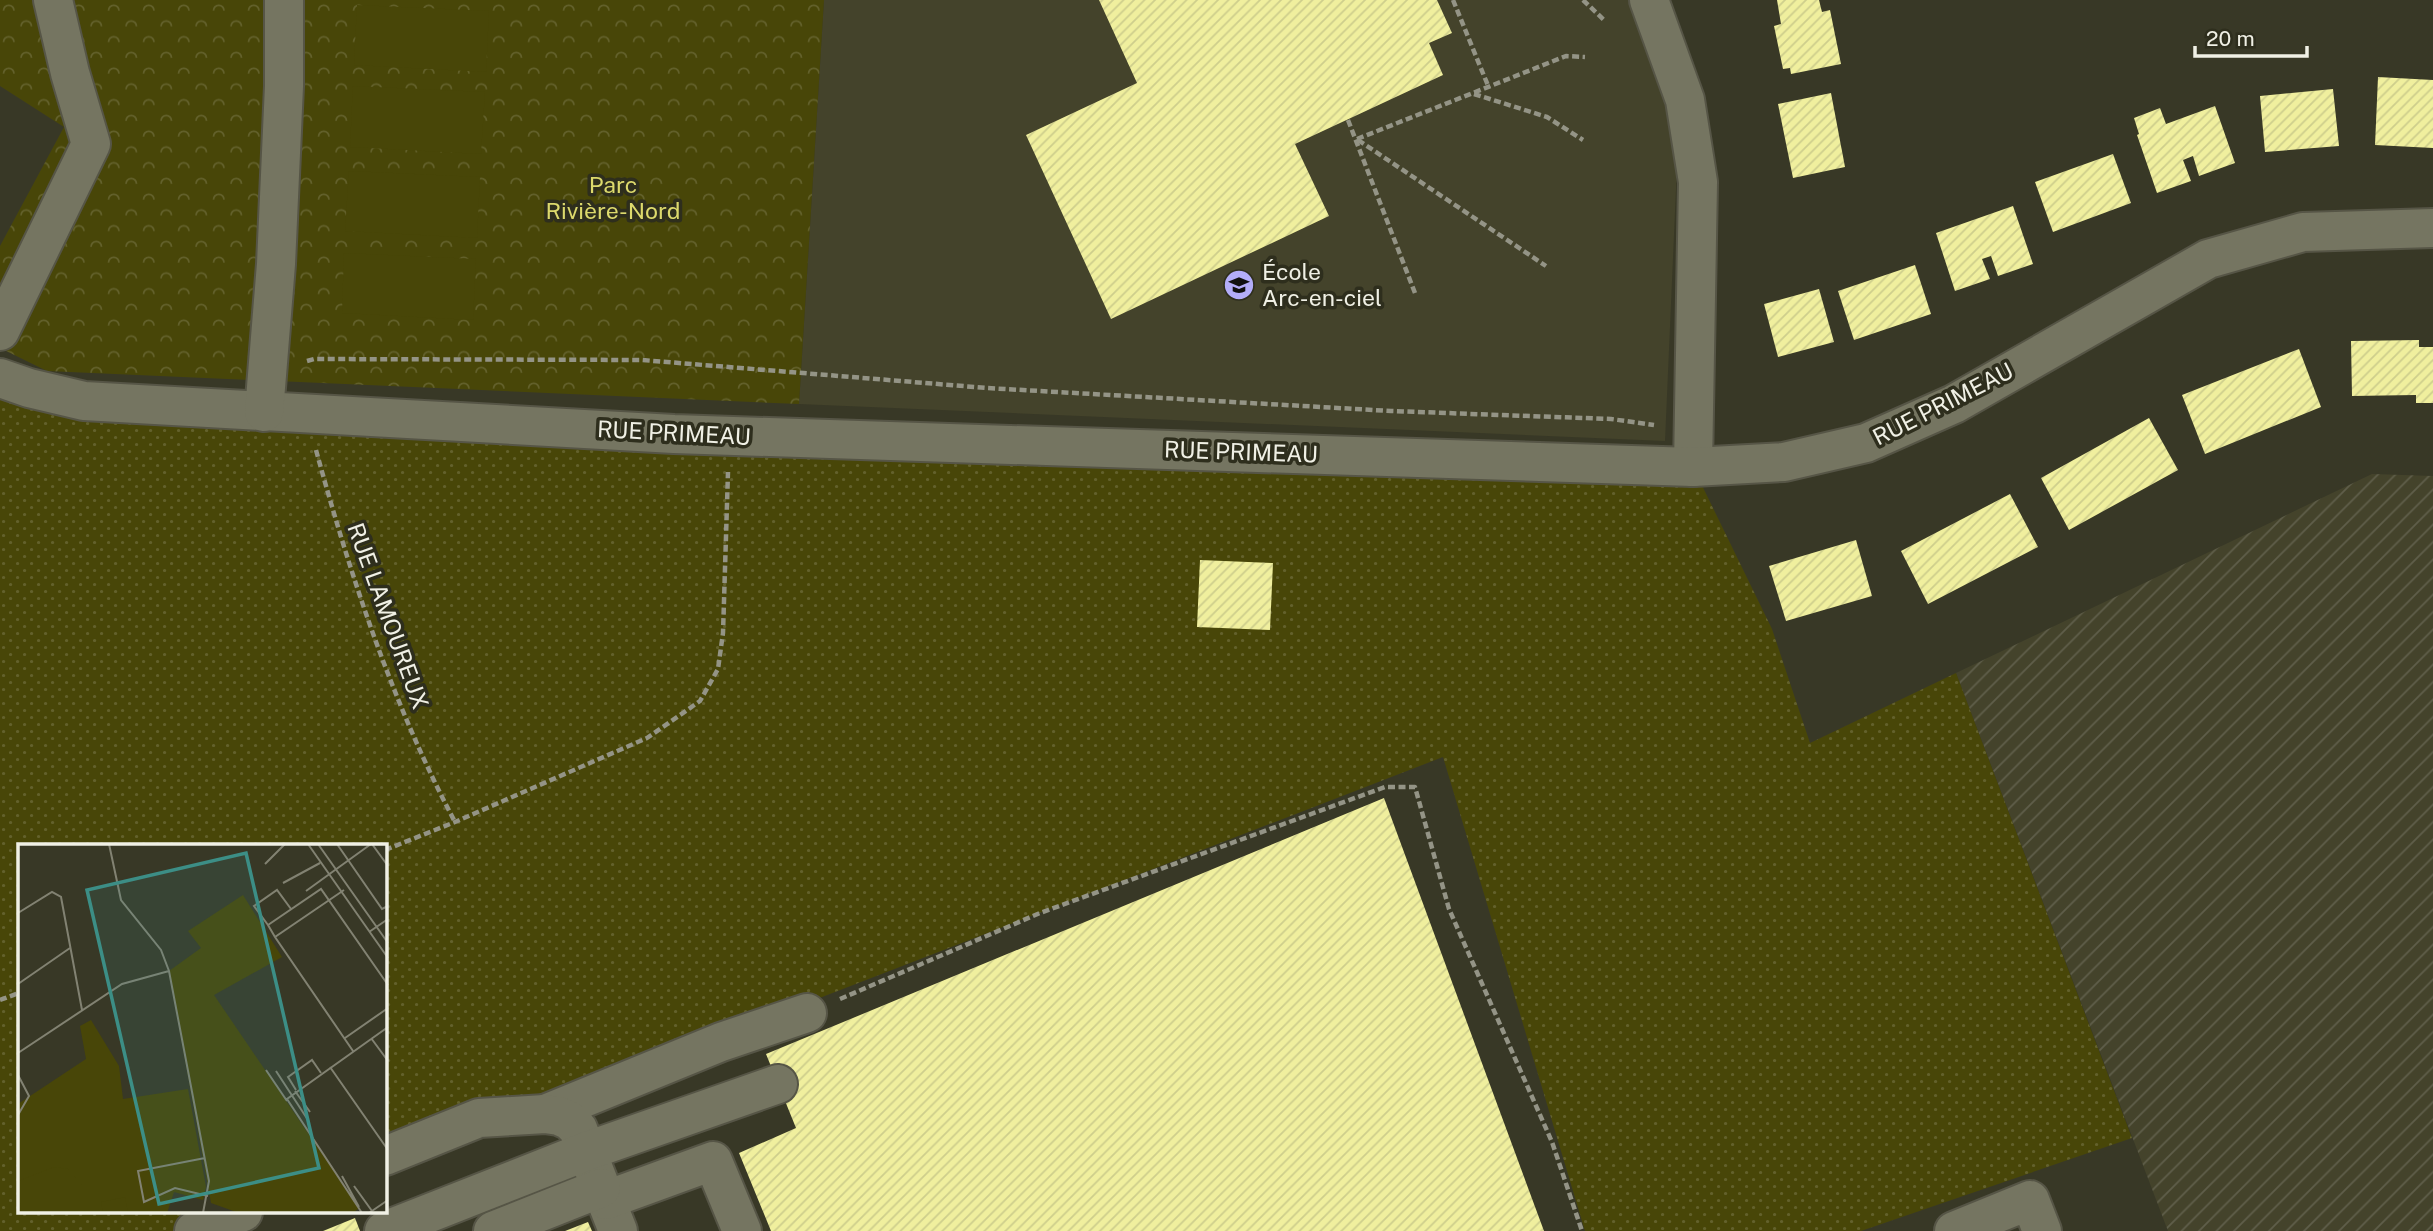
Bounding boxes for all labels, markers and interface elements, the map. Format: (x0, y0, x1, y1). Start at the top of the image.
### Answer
scale bar (2195, 14, 2307, 58)
text: 20 m (2206, 26, 2255, 51)
park label: Parc Rivière-Nord (546, 171, 680, 224)
place label: École Arc-en-ciel (1262, 258, 1382, 311)
school or university icon: École Arc-en-ciel (1222, 268, 1256, 302)
street label: RUE PRIMEAU (1868, 357, 2017, 451)
street label: RUE PRIMEAU (596, 415, 752, 450)
street label: RUE PRIMEAU (1164, 435, 1318, 468)
street label: RUE LAMOUREUX (342, 519, 435, 712)
inset map (18, 844, 387, 1214)

